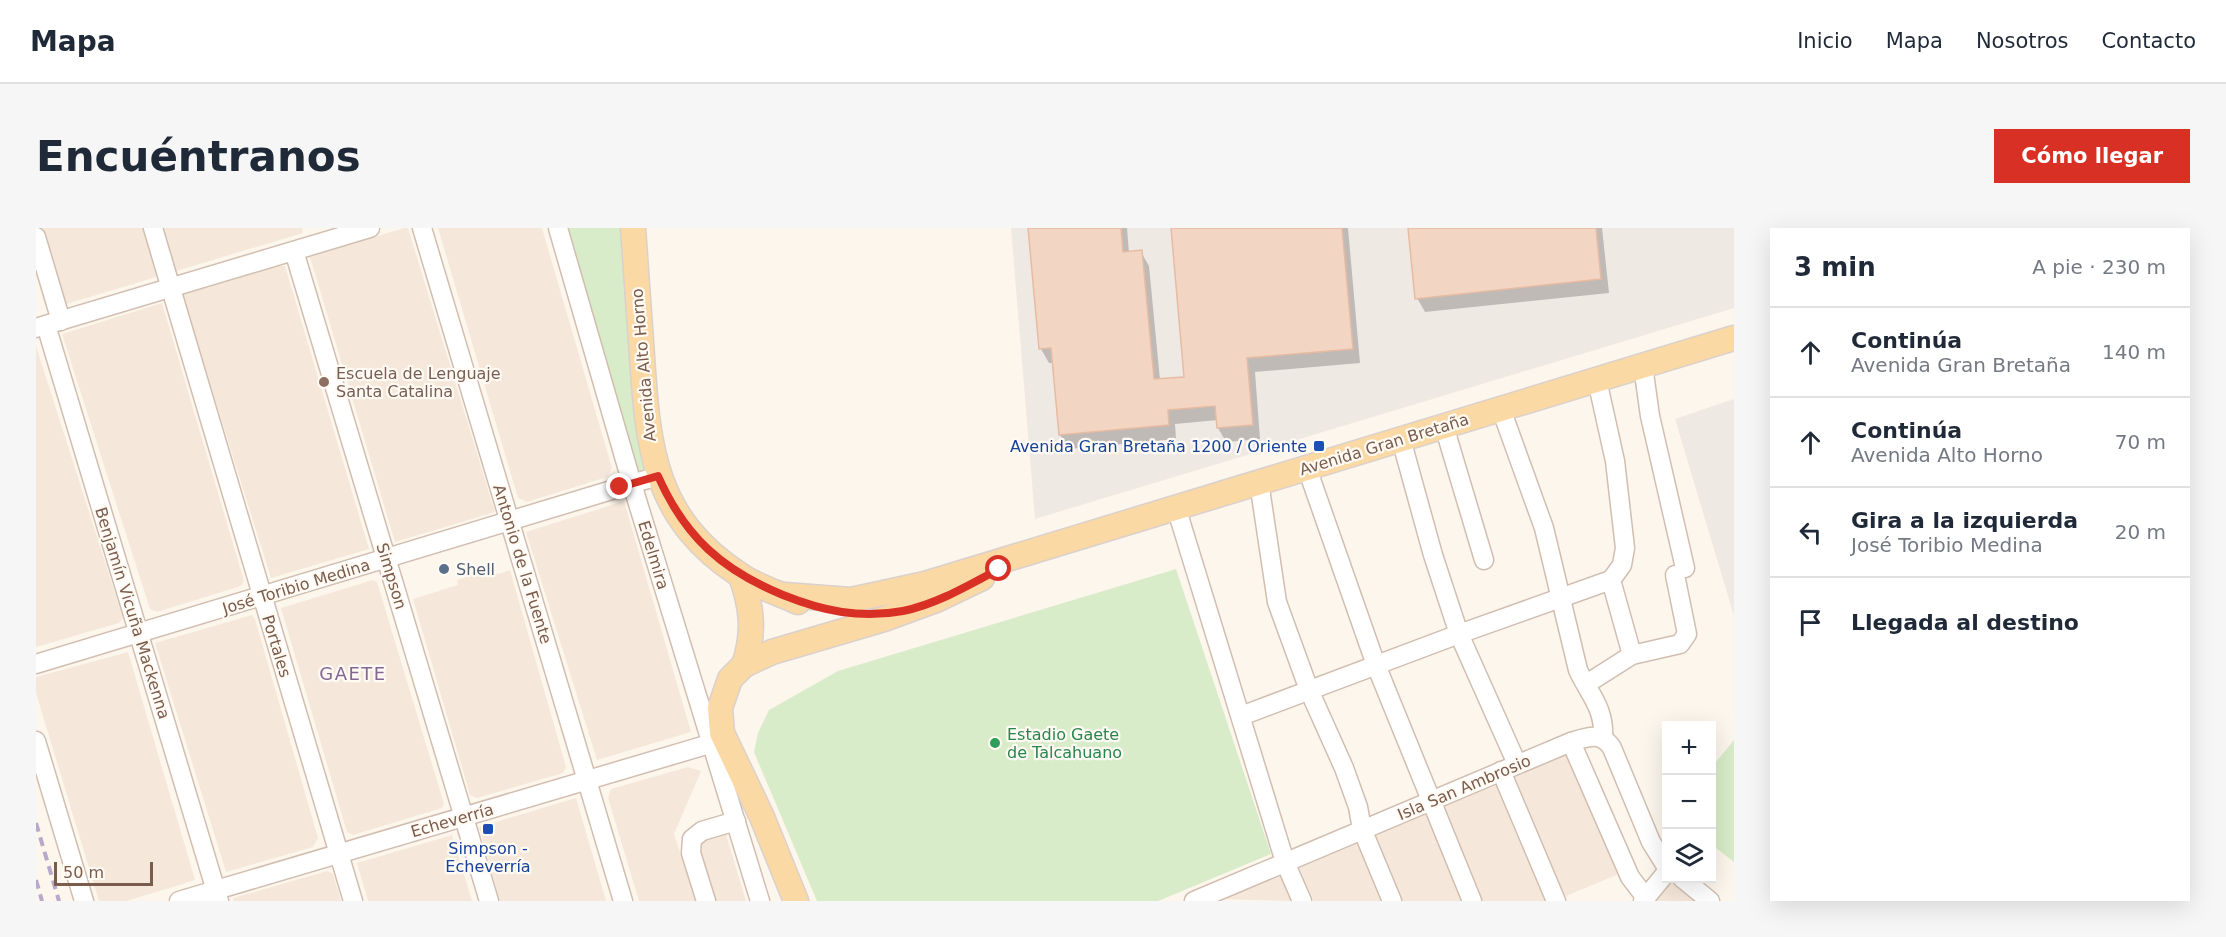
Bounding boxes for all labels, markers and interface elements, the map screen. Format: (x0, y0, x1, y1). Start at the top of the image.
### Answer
text: Mapa (30, 25, 116, 58)
text: Inicio (1797, 29, 1853, 53)
text: Mapa (1886, 29, 1943, 53)
text: Nosotros (1976, 29, 2068, 53)
text: Contacto (2101, 29, 2196, 53)
button: Cómo llegar (1994, 129, 2190, 183)
text: Encuéntranos (36, 132, 361, 181)
text: 3 min (1794, 252, 1876, 282)
text: A pie · 230 m (2032, 255, 2166, 279)
street label: Avenida Alto Horno (627, 288, 660, 442)
text: Continúa (1851, 328, 1962, 353)
icon: ahead (1794, 336, 1827, 369)
text: 140 m (2102, 340, 2166, 364)
text: Avenida Gran Bretaña (1851, 353, 2071, 377)
place label: Escuela de Lenguaje Santa Catalina (336, 364, 501, 401)
marker: Escuela de Lenguaje Santa Catalina (317, 375, 331, 389)
street label: Avenida Gran Bretaña (1297, 410, 1471, 479)
text: Continúa (1851, 418, 1962, 443)
icon: ahead (1794, 426, 1827, 459)
text: 70 m (2115, 430, 2166, 454)
place label: Avenida Gran Bretaña 1200 / Oriente (1010, 437, 1307, 456)
marker: Avenida Gran Bretaña 1200 / Oriente (1312, 439, 1326, 453)
text: Avenida Alto Horno (1851, 443, 2043, 467)
route end (606, 473, 632, 499)
street label: Antonio de la Fuente (489, 482, 556, 646)
street label: Benjamín Vicuña Mackenna (91, 505, 174, 721)
text: Gira a la izquierda (1851, 508, 2078, 533)
icon: left (1794, 516, 1827, 549)
street label: Edelmira (634, 518, 673, 592)
text: 20 m (2115, 520, 2166, 544)
text: José Toribio Medina (1851, 533, 2043, 557)
street label: Simpson (372, 541, 411, 612)
street label: José Toribio Medina (219, 555, 372, 618)
route start (985, 555, 1011, 581)
place label: Shell (456, 560, 495, 579)
marker: Shell (437, 562, 451, 576)
icon: arrive (1794, 606, 1827, 639)
text: Llegada al destino (1851, 610, 2079, 635)
street label: Portales (258, 613, 295, 680)
district label: GAETE (319, 663, 387, 684)
map controls (1662, 721, 1716, 883)
button: + (1662, 721, 1716, 775)
place label: Estadio Gaete de Talcahuano (1007, 725, 1122, 762)
marker: Estadio Gaete de Talcahuano (988, 736, 1002, 750)
street label: Isla San Ambrosio (1395, 751, 1534, 824)
button: − (1662, 775, 1716, 829)
street label: Echeverría (409, 800, 496, 841)
marker: Simpson - Echeverría (481, 822, 495, 836)
button: layers (1662, 829, 1716, 883)
place label: Simpson - Echeverría (445, 839, 531, 876)
scale bar (54, 859, 153, 886)
text: 50 m (63, 863, 104, 882)

